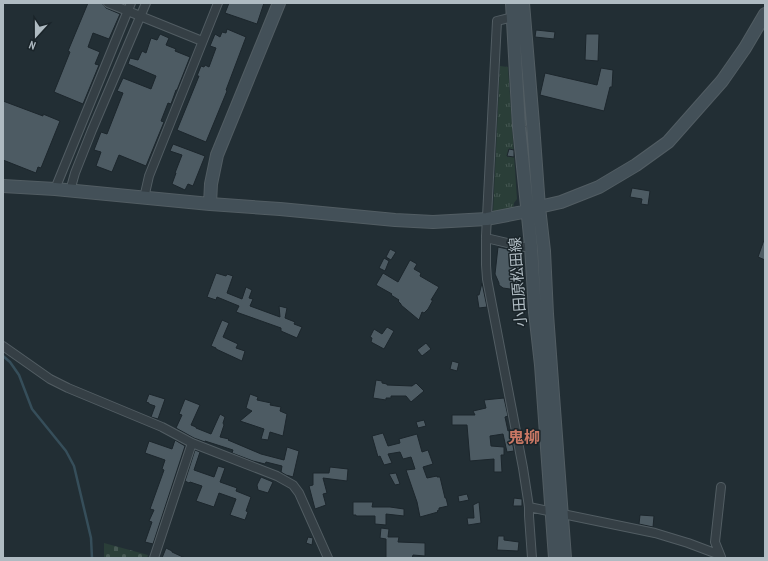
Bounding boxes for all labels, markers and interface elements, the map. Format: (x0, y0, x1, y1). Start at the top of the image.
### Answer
north arrow (16, 16, 56, 56)
text: N (27, 38, 38, 53)
street label: 小田原松田線 (505, 236, 530, 328)
district label: 鬼柳 (508, 427, 540, 447)

